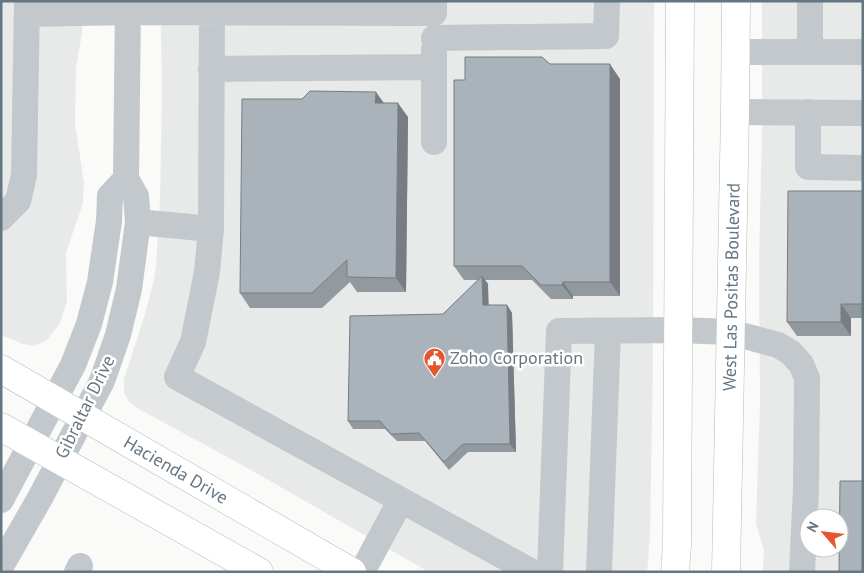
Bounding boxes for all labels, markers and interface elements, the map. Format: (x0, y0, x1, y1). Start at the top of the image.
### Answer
street label: West Las Positas Boulevard (718, 183, 745, 391)
public building icon: Zoho Corporation (422, 346, 446, 377)
place label: Zoho Corporation (450, 346, 583, 369)
street label: Gibraltar Drive (50, 351, 119, 462)
street label: Hacienda Drive (120, 430, 232, 509)
north arrow (799, 508, 849, 558)
text: N (802, 519, 823, 535)

